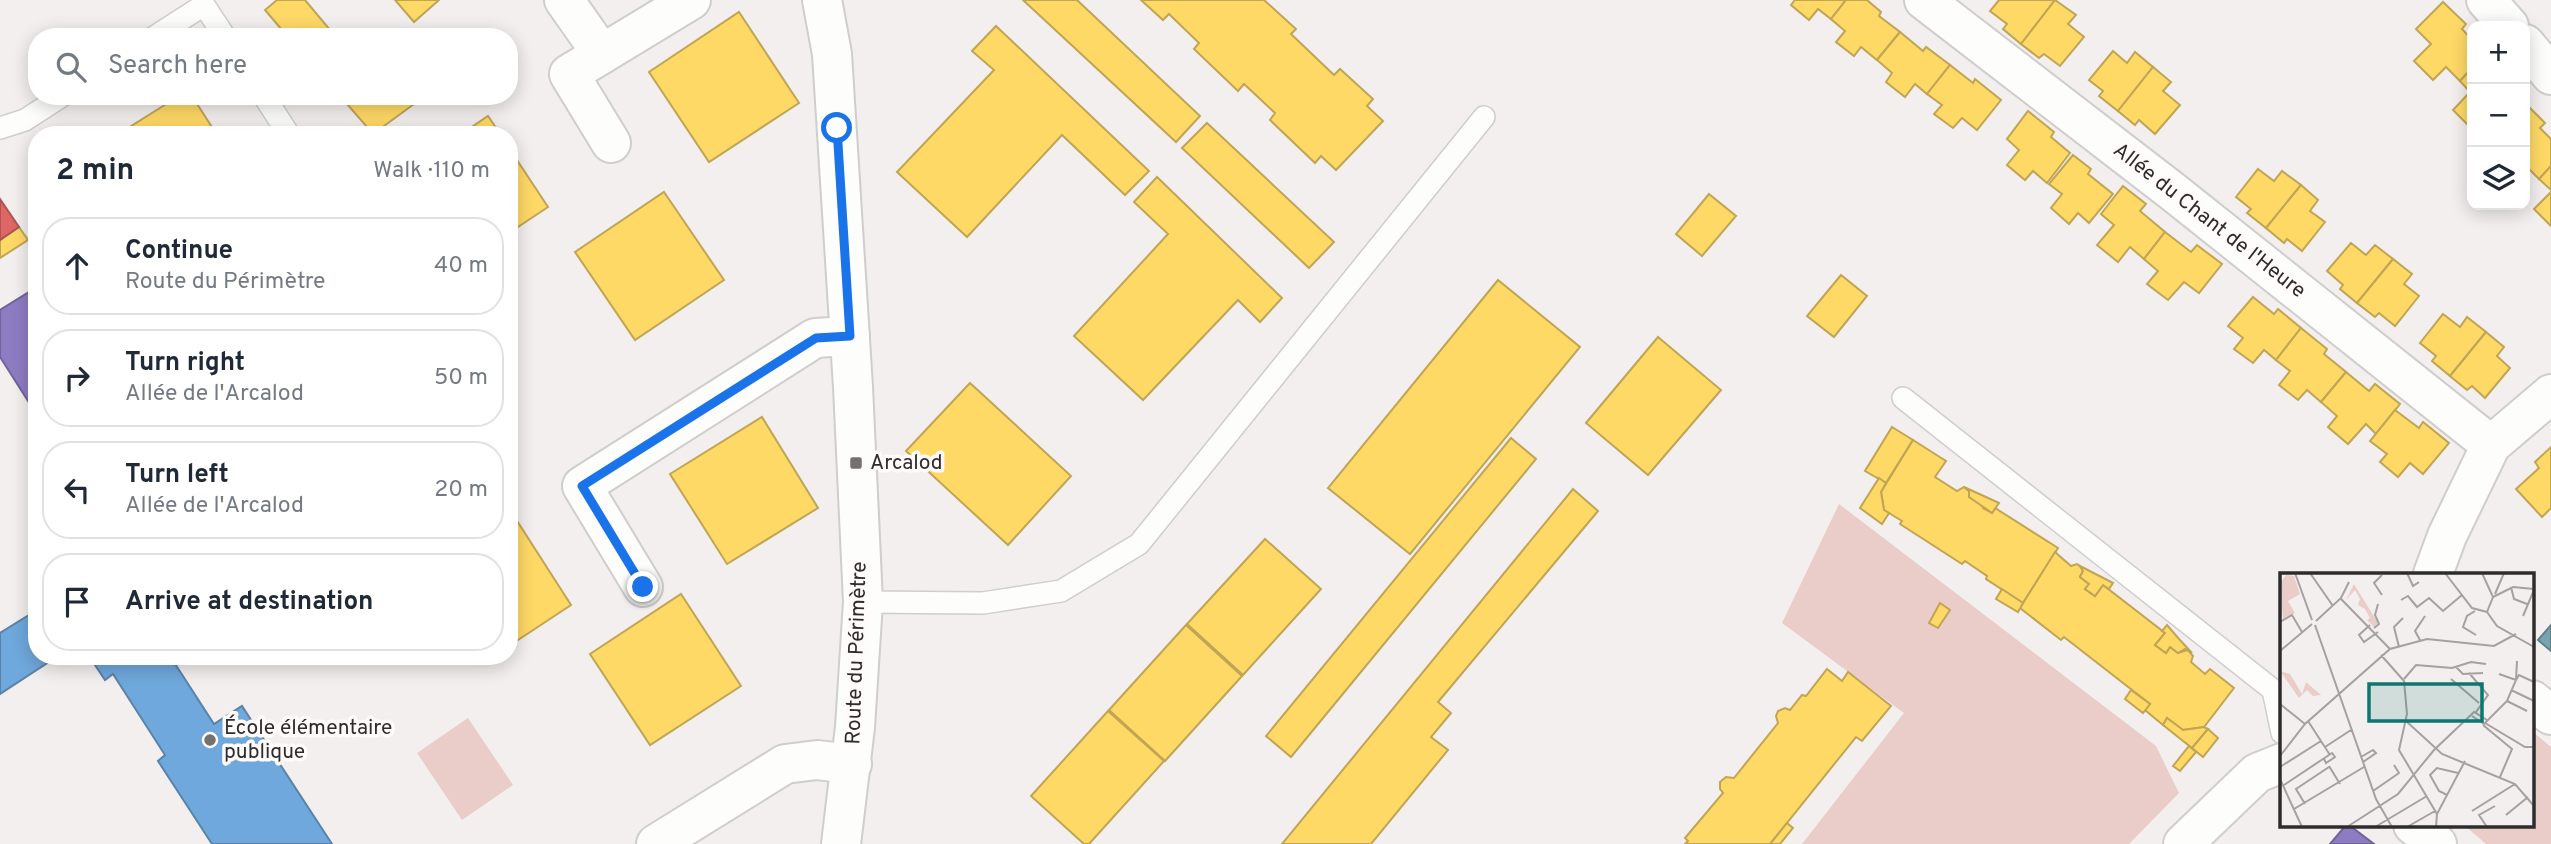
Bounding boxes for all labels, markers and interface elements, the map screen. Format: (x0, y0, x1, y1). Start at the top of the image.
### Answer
map controls (2467, 21, 2530, 210)
button: + (2467, 21, 2530, 84)
search box (28, 28, 518, 105)
icon: search (52, 48, 90, 86)
text: Search here (108, 50, 247, 83)
button: − (2467, 84, 2530, 147)
route start (821, 112, 852, 143)
street label: Allée du Chant de l'Heure (2107, 137, 2311, 305)
button: layers (2467, 147, 2530, 210)
text: 2 min (56, 153, 134, 190)
text: Walk · 110 m (373, 157, 490, 186)
text: Continue (125, 235, 233, 268)
icon: ahead (58, 247, 96, 285)
text: 40 m (434, 252, 488, 281)
text: Route du Périmètre (125, 268, 326, 297)
text: Turn right (125, 347, 245, 380)
icon: right (58, 359, 96, 397)
text: 50 m (434, 364, 488, 393)
text: Allée de l'Arcalod (125, 380, 304, 409)
place label: Arcalod (870, 450, 943, 477)
marker: Arcalod (848, 455, 864, 471)
text: Turn left (125, 459, 229, 492)
icon: left (58, 471, 96, 509)
text: 20 m (434, 476, 488, 505)
text: Allée de l'Arcalod (125, 492, 304, 521)
street label: Route du Périmètre (840, 561, 874, 745)
route end (627, 571, 658, 602)
inset map (2280, 573, 2534, 826)
icon: arrive (58, 583, 96, 621)
text: Arrive at destination (125, 586, 373, 619)
place label: École élémentaire publique (224, 714, 392, 766)
marker: École élémentaire publique (202, 732, 218, 748)

